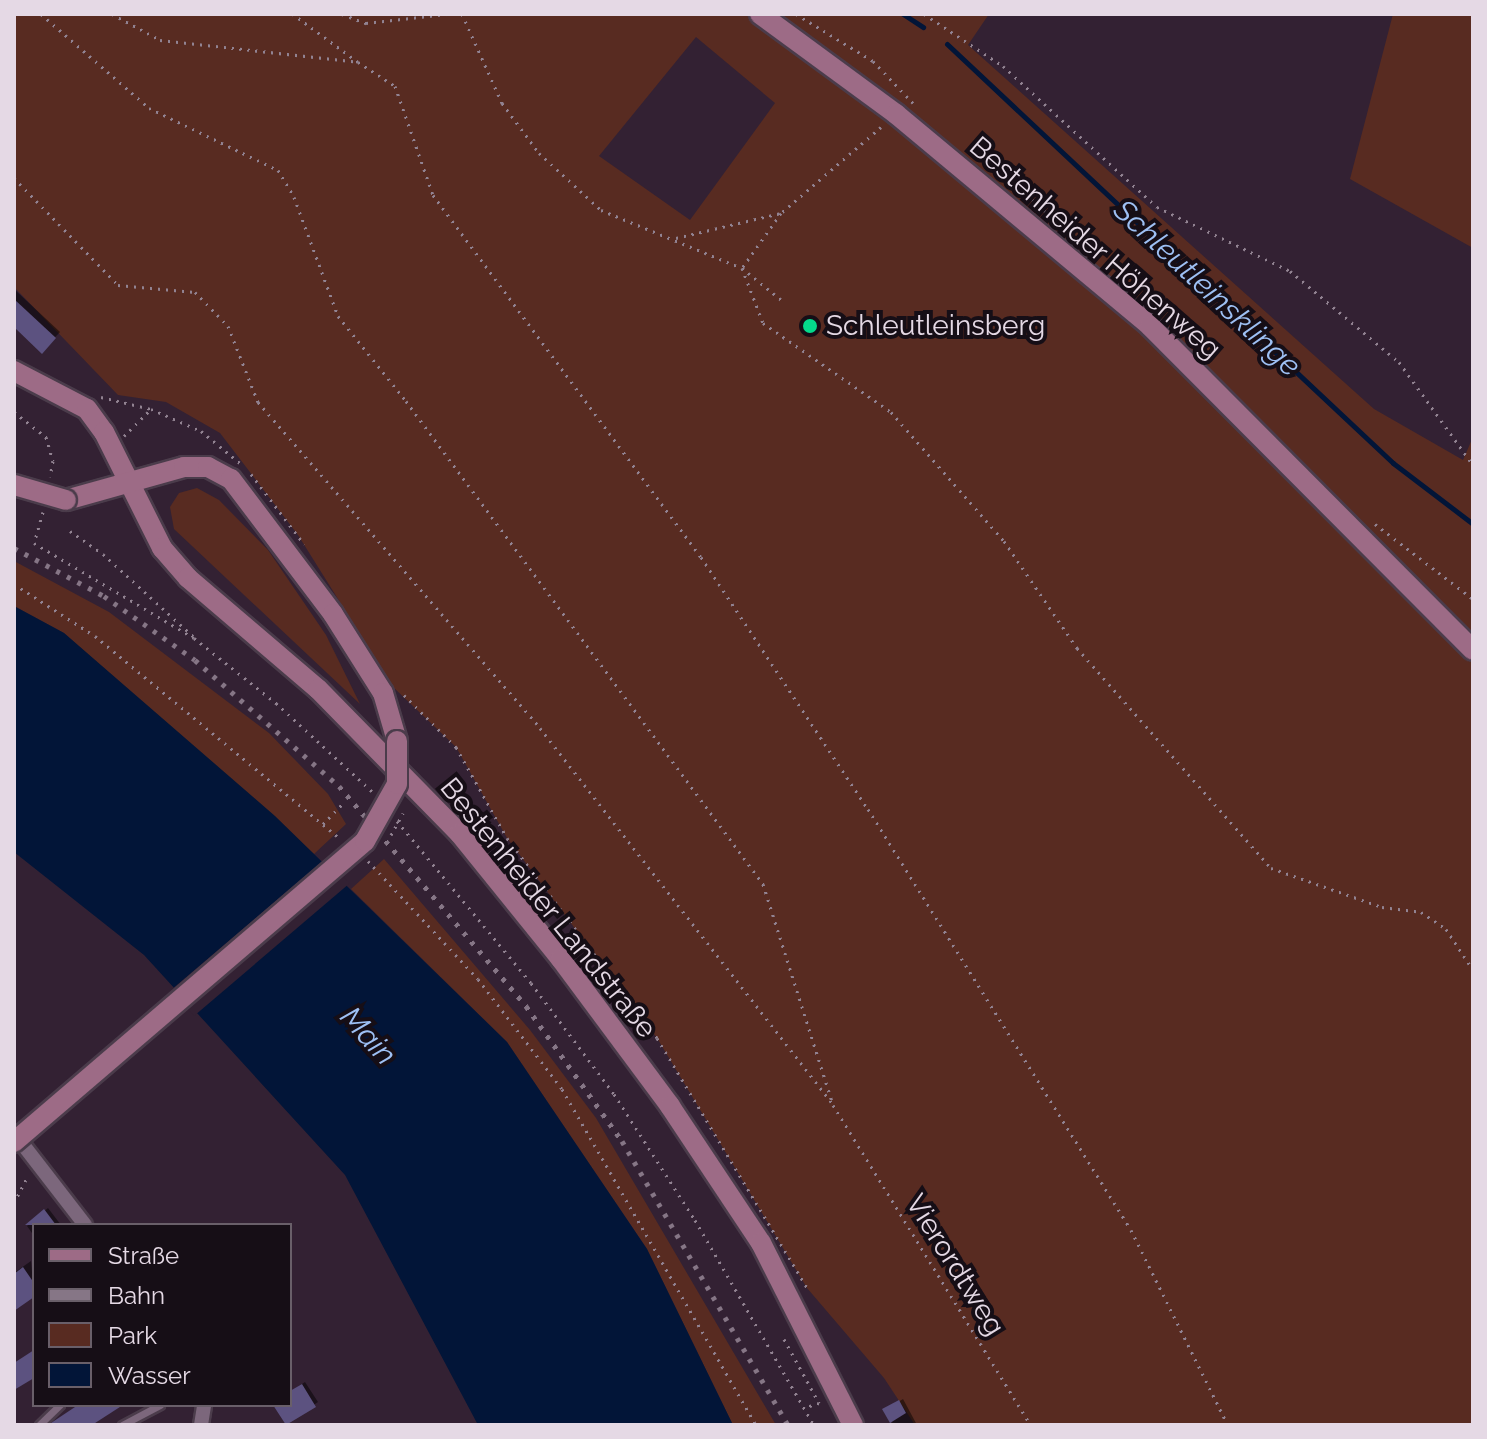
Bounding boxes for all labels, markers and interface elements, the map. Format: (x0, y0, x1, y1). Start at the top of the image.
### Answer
street label: Bestenheider Höhenweg (962, 130, 1228, 366)
water label: Schleutleinsklinge (1106, 192, 1308, 384)
place label: Schleutleinsberg (826, 309, 1045, 343)
marker: Schleutleinsberg (801, 317, 819, 335)
street label: Bestenheider Landstraße (433, 771, 663, 1045)
water label: Main (333, 999, 403, 1073)
street label: Vierordtweg (898, 1188, 1012, 1342)
legend (32, 1223, 292, 1407)
text: Straße (108, 1241, 179, 1270)
text: Bahn (108, 1281, 165, 1310)
text: Park (108, 1321, 157, 1350)
text: Wasser (108, 1361, 191, 1390)

